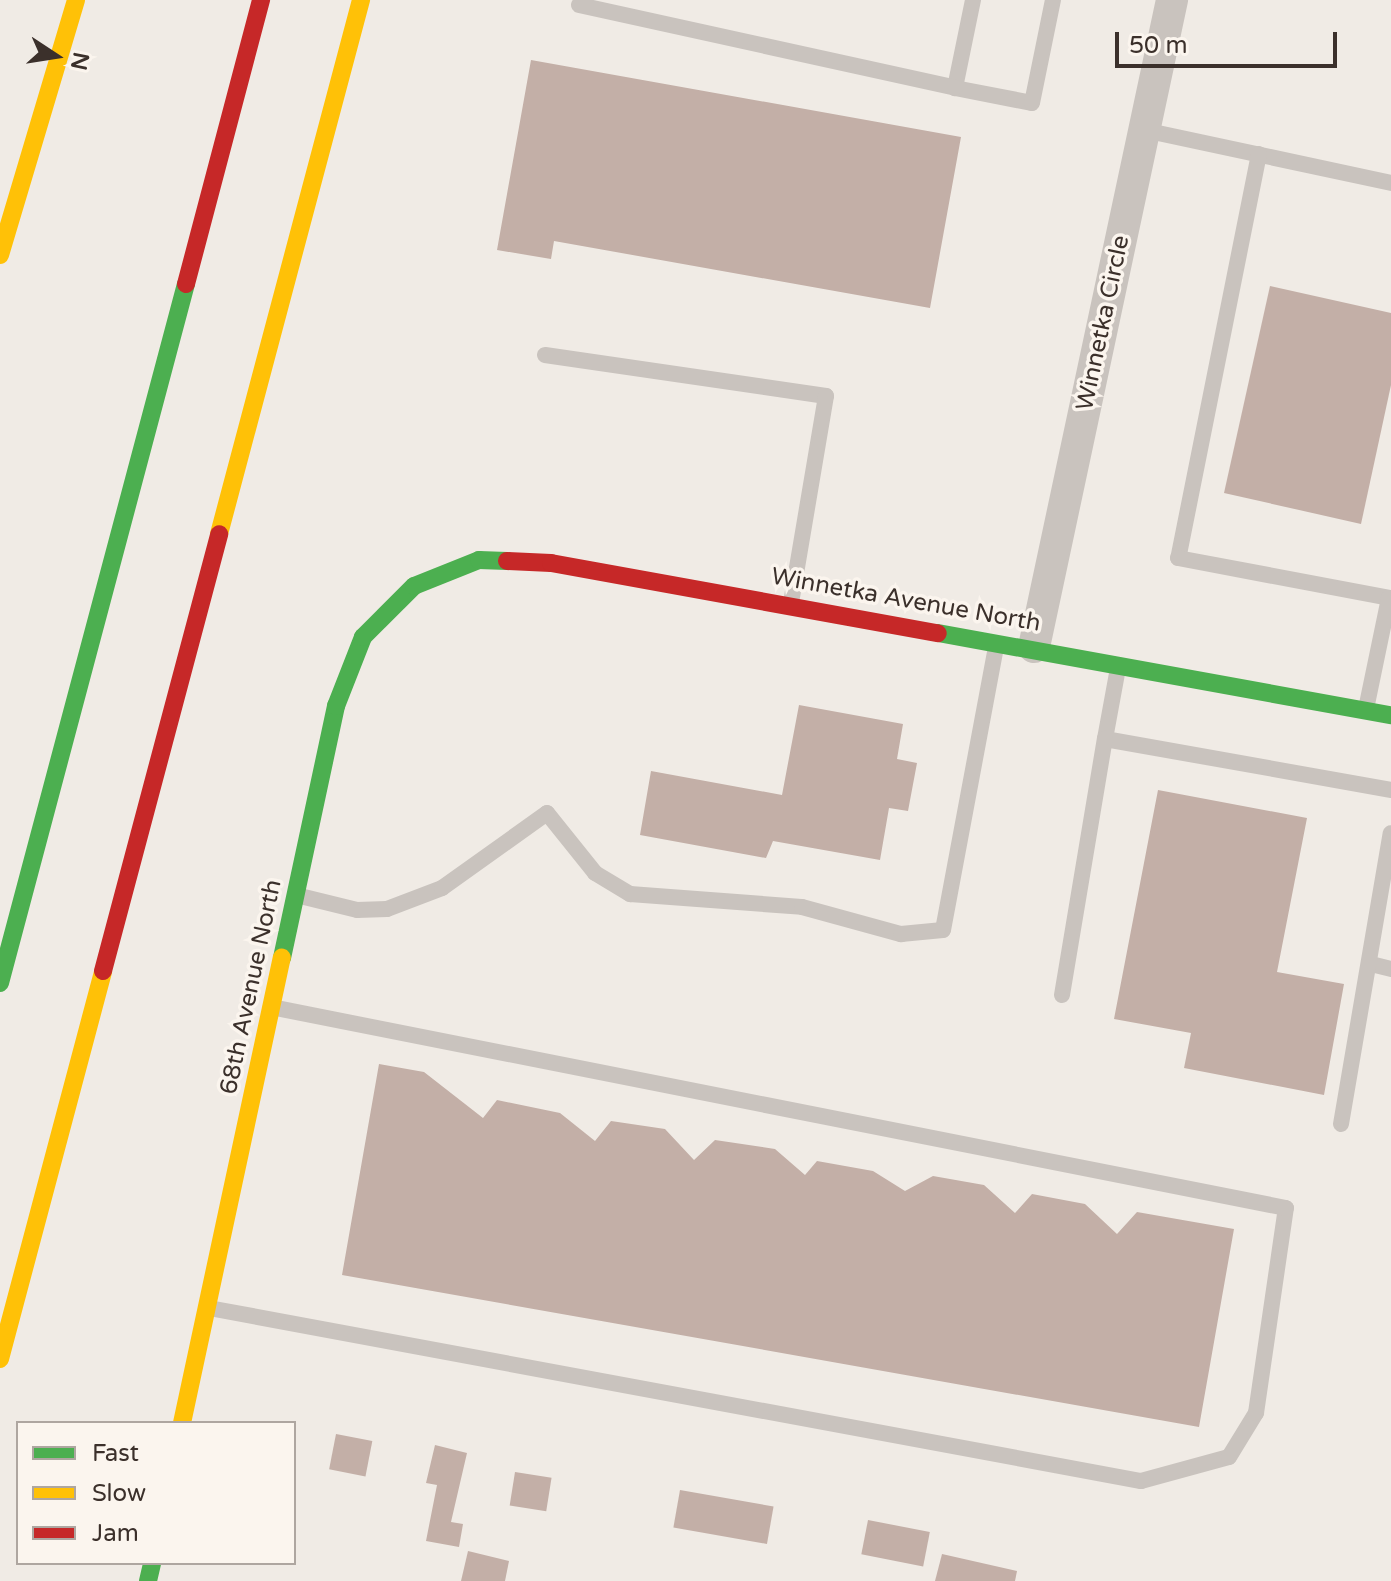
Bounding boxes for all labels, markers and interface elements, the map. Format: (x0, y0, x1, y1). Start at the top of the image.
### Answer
north arrow (16, 16, 96, 96)
scale bar (1119, 16, 1341, 66)
text: 50 m (1129, 31, 1187, 60)
text: N (65, 50, 94, 72)
street label: Winnetka Circle (1070, 233, 1136, 413)
street label: Winnetka Avenue North (769, 562, 1043, 638)
street label: 68th Avenue North (214, 877, 288, 1097)
legend (16, 1421, 296, 1565)
text: Fast (92, 1439, 139, 1468)
text: Slow (92, 1479, 146, 1508)
text: Jam (92, 1519, 139, 1548)

